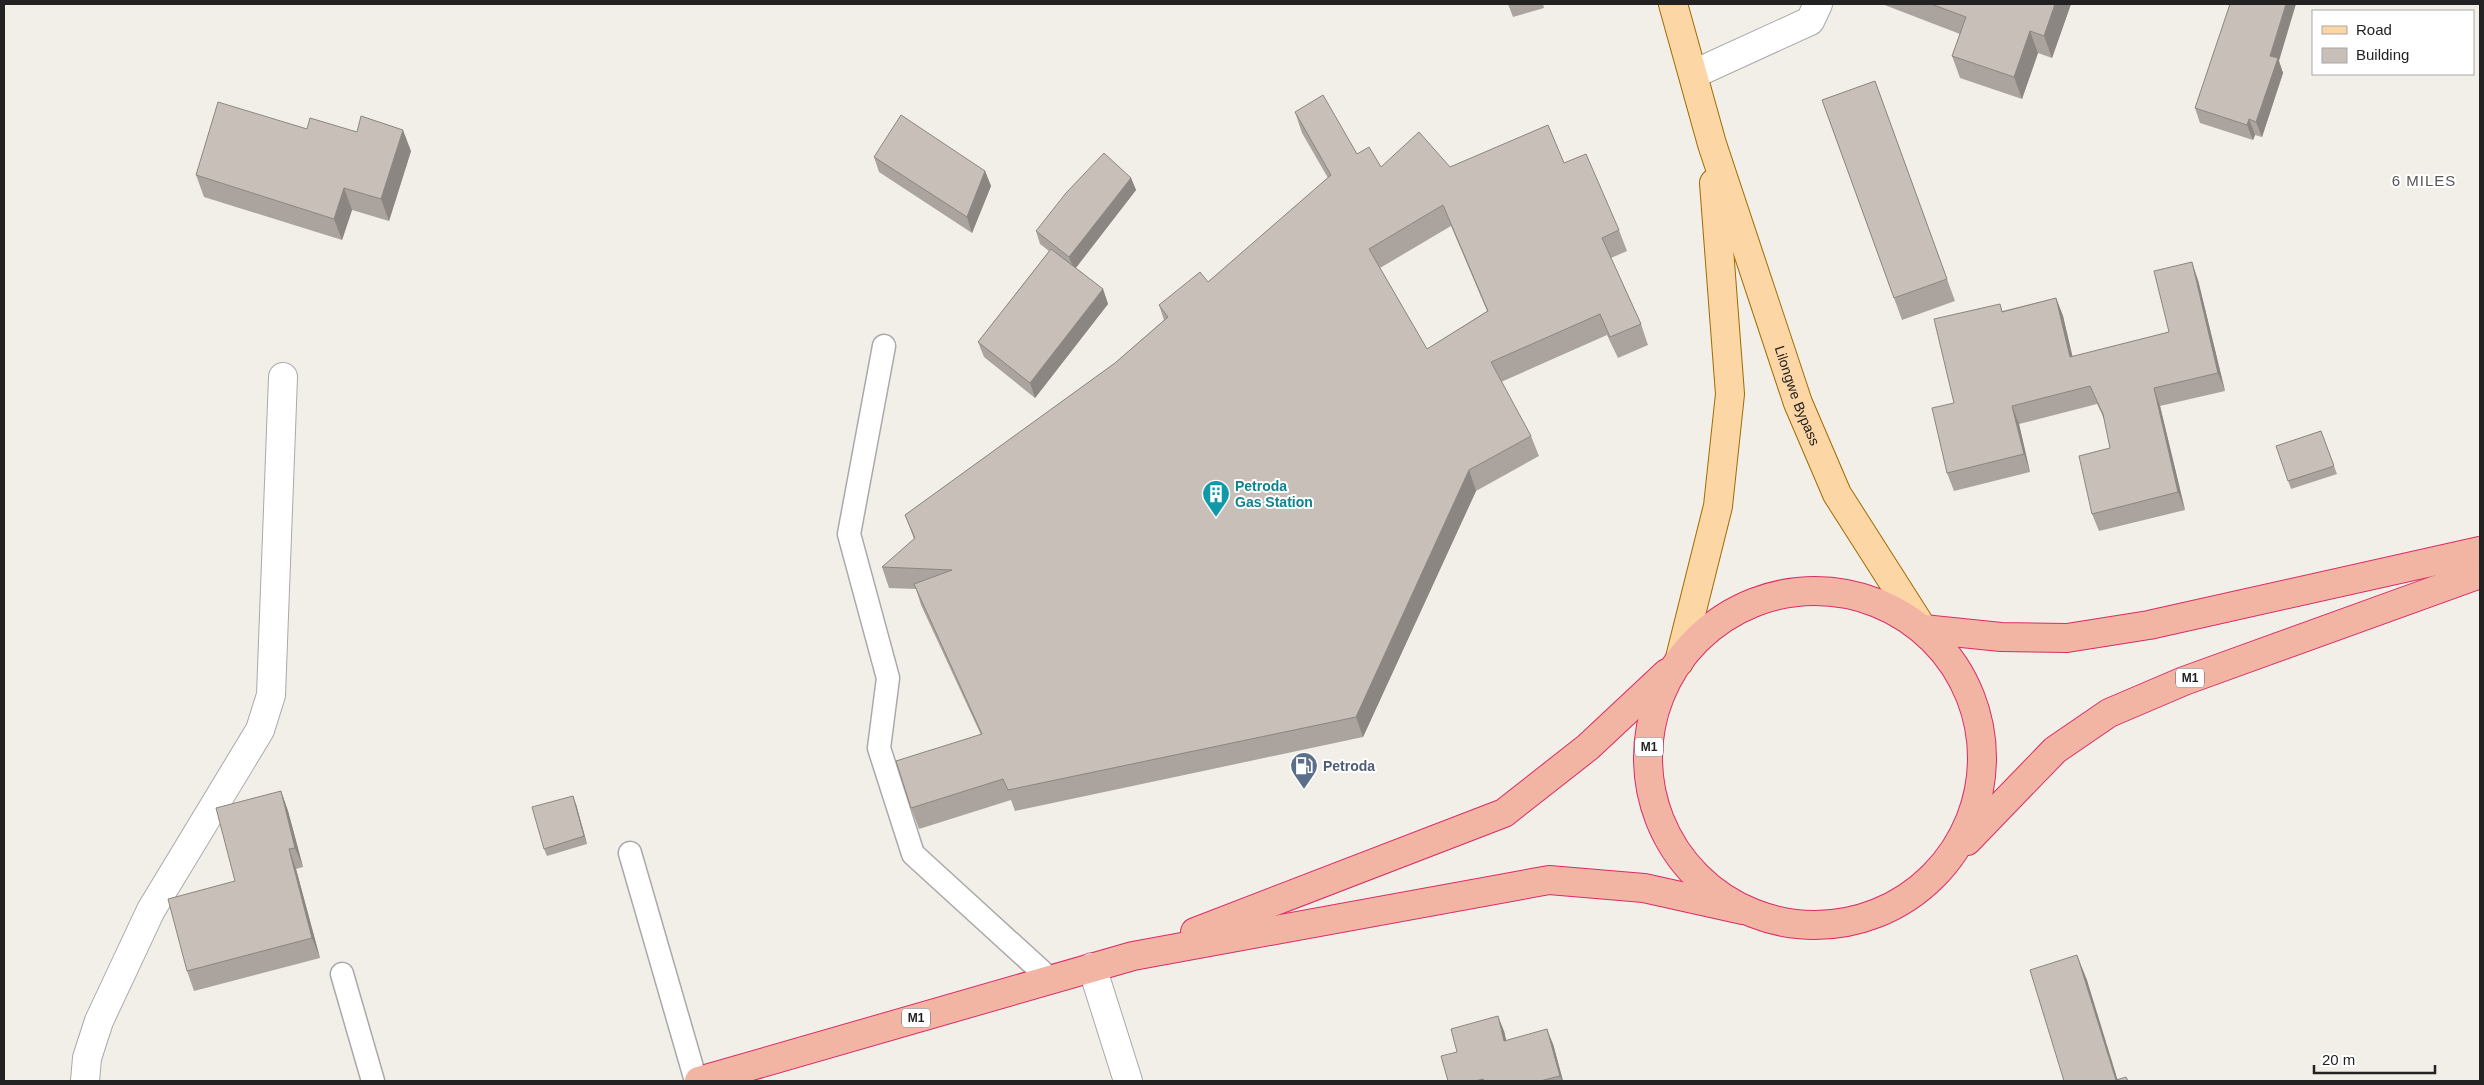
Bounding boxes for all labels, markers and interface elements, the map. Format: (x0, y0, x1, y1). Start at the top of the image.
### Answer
legend (2312, 10, 2474, 75)
text: Road (2356, 21, 2392, 38)
text: Building (2356, 46, 2409, 63)
district label: 6 MILES (2392, 172, 2456, 189)
street label: Lilongwe Bypass (1772, 344, 1823, 448)
place label: Petroda Gas Station (1235, 478, 1313, 510)
building icon: Petroda Gas Station (1201, 479, 1231, 518)
road number: M1 (2176, 668, 2204, 688)
road number: M1 (1635, 738, 1663, 756)
fuel station icon: Petroda (1289, 751, 1319, 790)
place label: Petroda (1323, 758, 1375, 774)
road number: M1 (902, 1008, 930, 1028)
scale bar (2314, 1042, 2435, 1074)
text: 20 m (2322, 1051, 2355, 1068)

